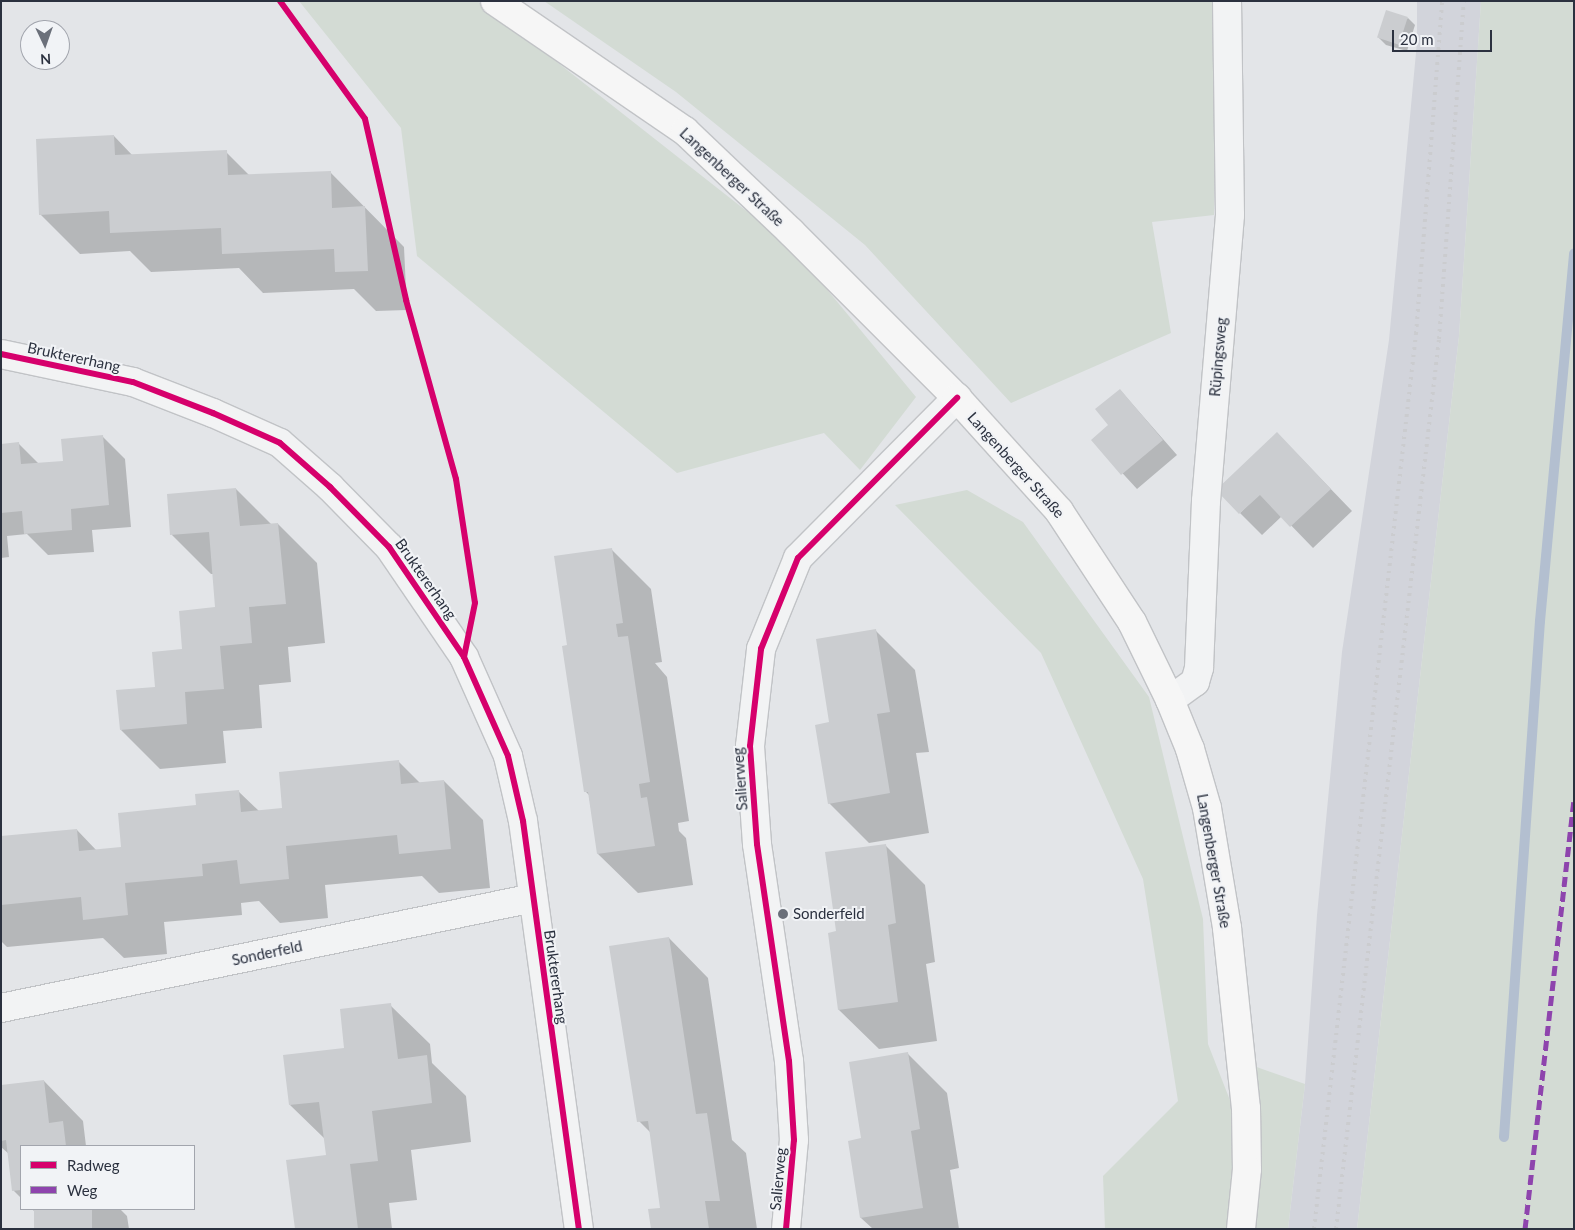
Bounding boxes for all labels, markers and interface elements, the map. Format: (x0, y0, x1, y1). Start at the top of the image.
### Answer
north arrow (20, 20, 70, 70)
scale bar (1395, 20, 1495, 52)
text: 20 m (1400, 30, 1434, 48)
text: N (40, 51, 52, 68)
street label: Langenberger Straße (676, 124, 788, 230)
street label: Rüpingsweg (1206, 317, 1230, 397)
street label: Bruktererhang (26, 338, 122, 376)
street label: Langenberger Straße (964, 408, 1068, 522)
street label: Bruktererhang (391, 535, 461, 623)
street label: Salierweg (729, 747, 751, 811)
street label: Langenberger Straße (1193, 792, 1235, 930)
place label: Sonderfeld (793, 905, 865, 923)
marker: Sonderfeld (777, 908, 789, 920)
street label: Bruktererhang (540, 929, 572, 1025)
street label: Sonderfeld (230, 937, 304, 969)
legend (20, 1145, 195, 1210)
street label: Salierweg (766, 1147, 790, 1211)
text: Radweg (67, 1156, 120, 1174)
text: Weg (67, 1181, 97, 1199)

